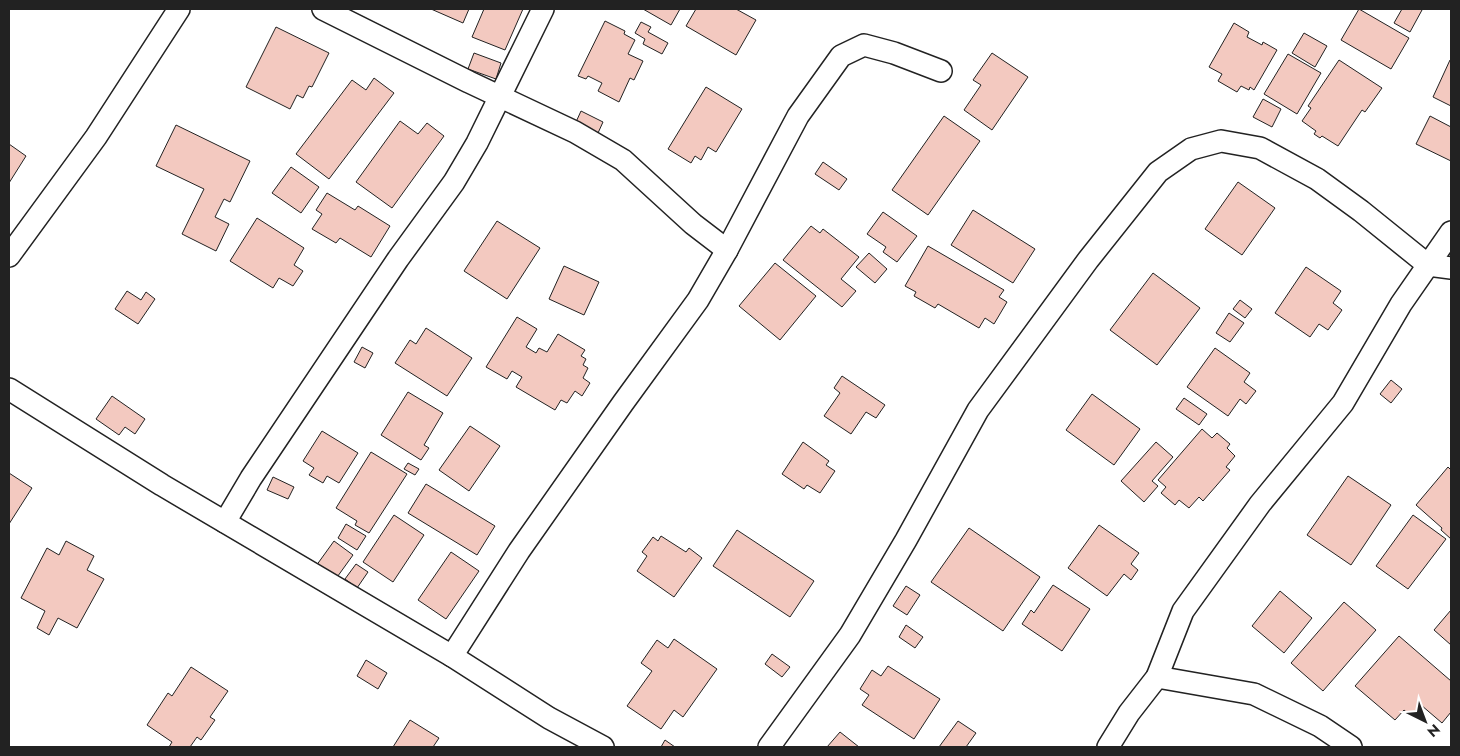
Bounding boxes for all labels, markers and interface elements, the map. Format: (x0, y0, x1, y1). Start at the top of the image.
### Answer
north arrow (1400, 696, 1450, 746)
text: N (1423, 720, 1445, 742)

